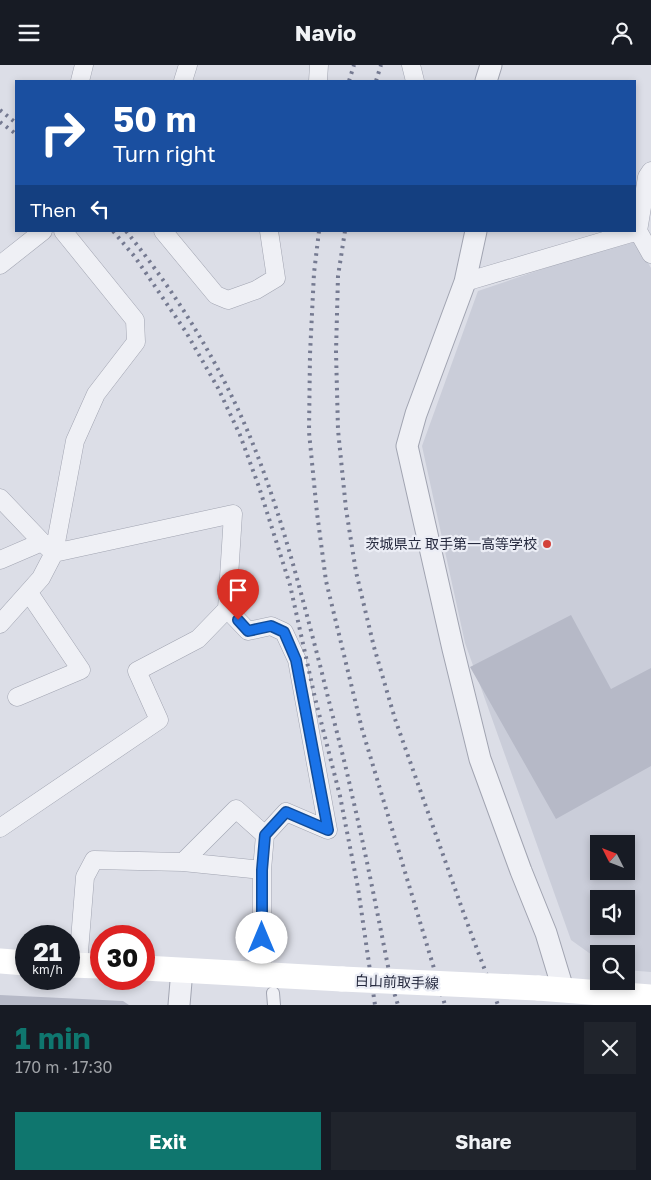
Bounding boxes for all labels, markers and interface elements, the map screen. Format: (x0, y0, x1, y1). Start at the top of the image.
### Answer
icon: menu (15, 19, 43, 47)
text: Navio (295, 19, 356, 46)
icon: person (608, 19, 636, 47)
text: 50 m (113, 98, 196, 140)
icon: right (30, 100, 95, 165)
text: Turn right (113, 140, 216, 167)
icon: left (86, 195, 114, 223)
text: Then (30, 198, 76, 221)
place label: 茨城県立 取手第一高等学校 (366, 535, 537, 552)
marker: 茨城県立 取手第一高等学校 (541, 538, 553, 550)
pin (217, 569, 259, 620)
icon: arrive (224, 576, 252, 604)
north arrow (590, 835, 635, 880)
map controls (590, 835, 635, 990)
button: sound (590, 890, 635, 935)
position arrow (235, 911, 287, 963)
speed limit sign: 30 (90, 925, 155, 990)
text: 21 (33, 936, 62, 967)
button: search (590, 945, 635, 990)
text: km/h (32, 962, 63, 977)
street label: 白山前取手線 (355, 972, 439, 991)
text: 1 min (15, 1020, 91, 1056)
button: close (584, 1022, 636, 1074)
text: 170 m · 17:30 (15, 1057, 112, 1077)
button: Exit (15, 1112, 321, 1170)
button: Share (331, 1112, 636, 1170)

